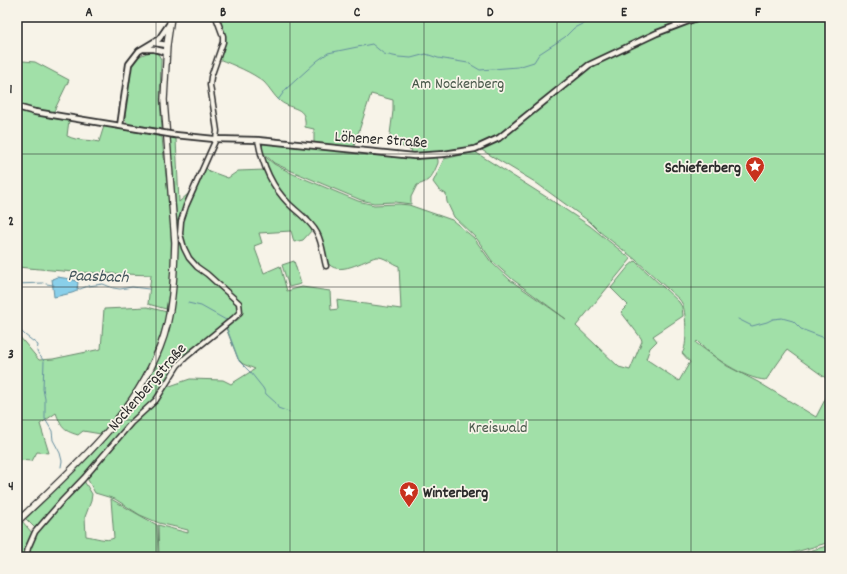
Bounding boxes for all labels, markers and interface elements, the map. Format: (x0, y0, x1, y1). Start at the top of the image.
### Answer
text: A (85, 4, 93, 23)
text: B (220, 4, 226, 23)
text: C (354, 4, 361, 23)
text: D (487, 4, 494, 23)
text: E (621, 4, 628, 23)
text: F (755, 4, 761, 23)
park label: Am Nockenberg (412, 73, 504, 96)
text: 1 (10, 81, 13, 100)
street label: Löhener Straße (334, 126, 428, 155)
place icon: Schieferberg (744, 155, 766, 183)
place label: Schieferberg (665, 157, 741, 180)
text: 2 (8, 213, 14, 232)
water label: Paasbach (67, 265, 130, 291)
street label: Nockenbergstraße (103, 339, 193, 437)
text: 3 (8, 346, 14, 365)
park label: Kreiswald (468, 417, 528, 440)
text: 4 (8, 478, 14, 497)
place icon: Winterberg (398, 480, 420, 508)
place label: Winterberg (423, 482, 488, 505)

